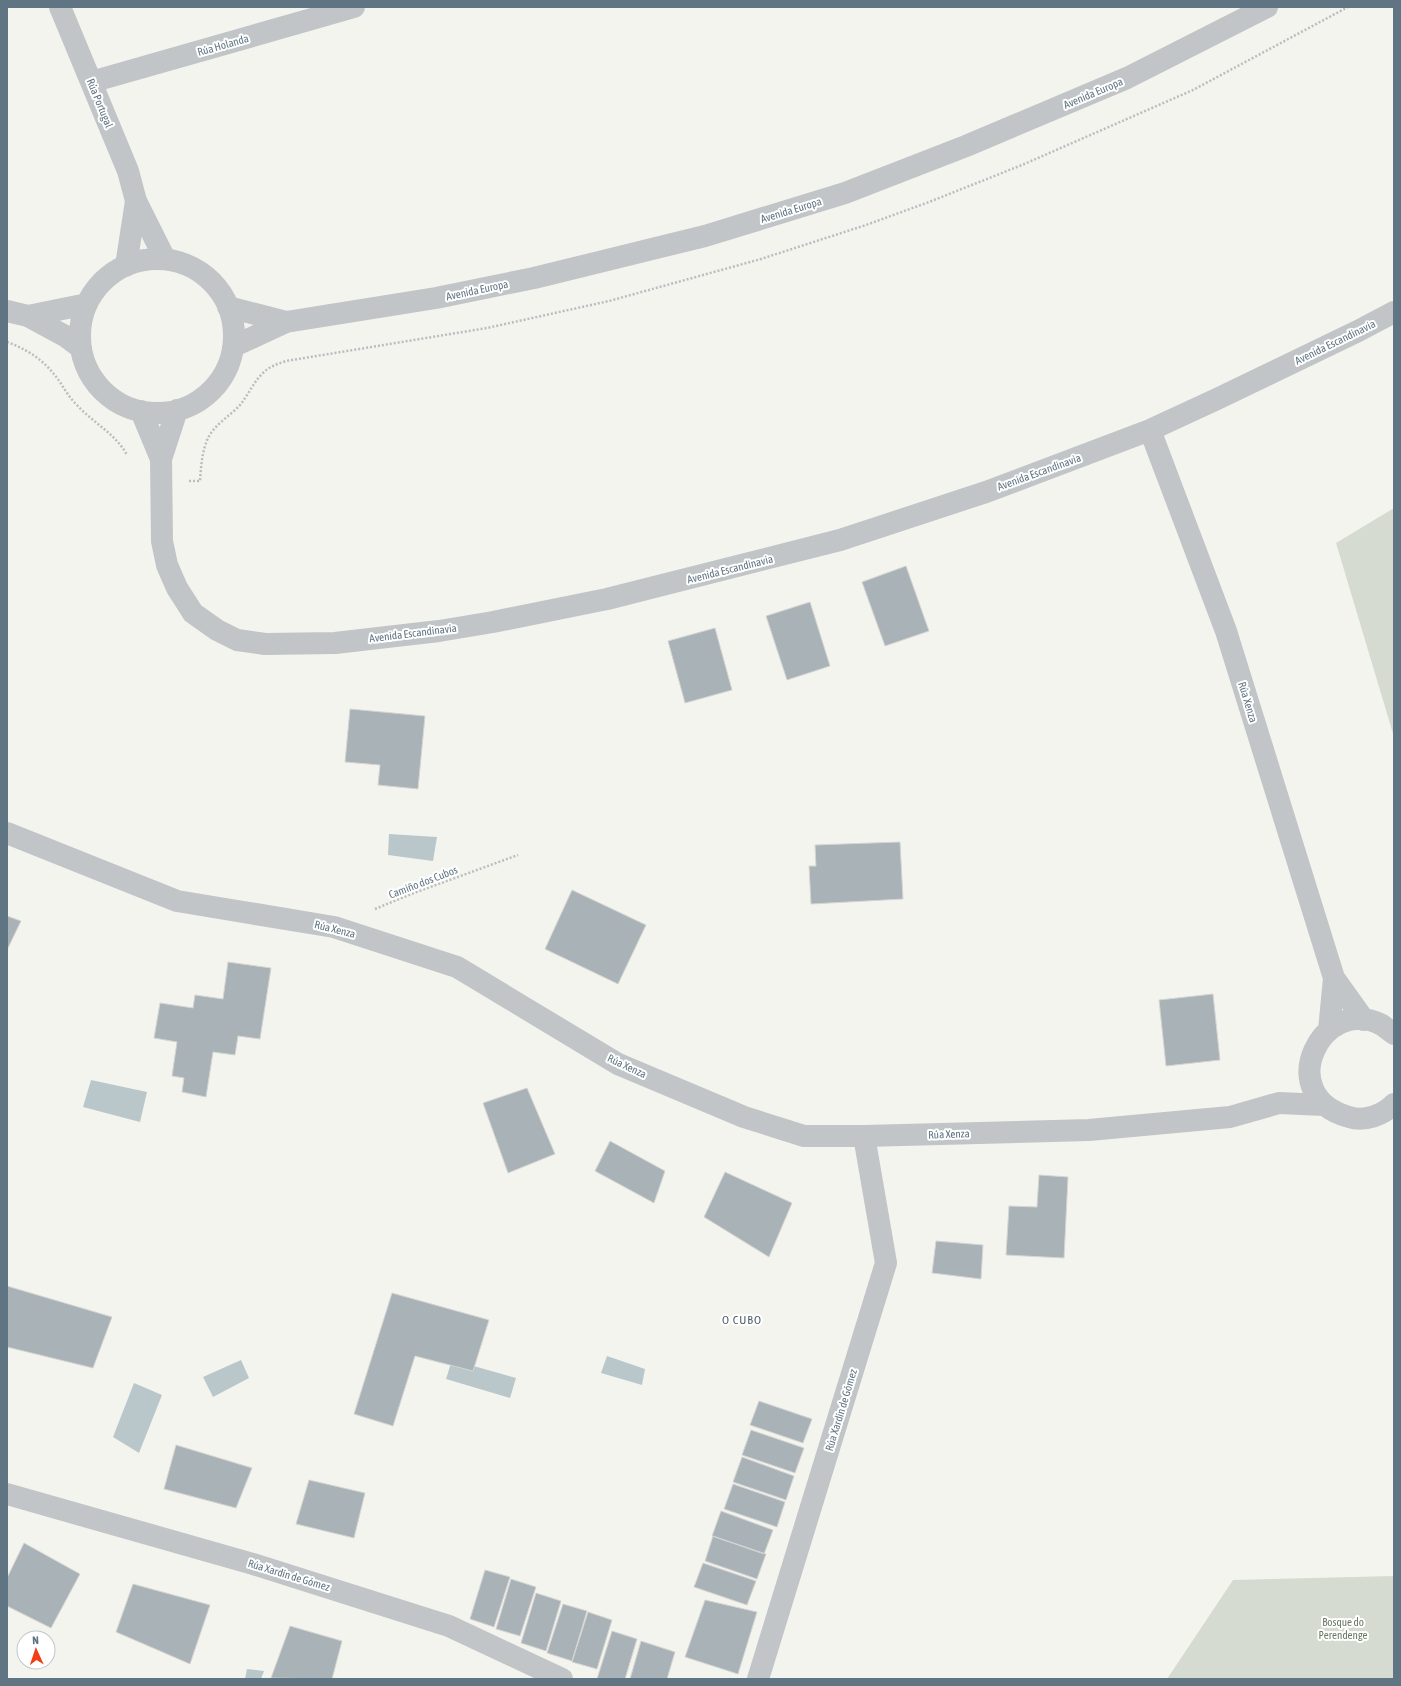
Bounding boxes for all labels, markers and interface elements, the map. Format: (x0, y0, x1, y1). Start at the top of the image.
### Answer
street label: Rúa Holanda (196, 32, 250, 58)
street label: Avenida Europa (1062, 75, 1124, 111)
street label: Rúa Portugal (85, 77, 115, 129)
street label: Avenida Europa (759, 195, 823, 225)
street label: Avenida Europa (445, 278, 509, 302)
street label: Avenida Escandinavia (1293, 317, 1377, 367)
street label: Avenida Escandinavia (996, 451, 1082, 493)
street label: Avenida Escandinavia (686, 553, 774, 585)
street label: Avenida Escandinavia (369, 622, 457, 644)
street label: Rúa Xenza (1236, 680, 1260, 724)
street label: Camiño dos Cubos (387, 863, 459, 901)
street label: Rúa Xenza (313, 918, 357, 940)
street label: Rúa Xenza (606, 1052, 648, 1080)
street label: Rúa Xenza (928, 1127, 970, 1141)
district label: O CUBO (722, 1313, 762, 1327)
street label: Rúa Xardín de Gómez (823, 1368, 859, 1452)
street label: Rúa Xardín de Gómez (247, 1557, 331, 1593)
park label: Bosque do Perendenge (1319, 1616, 1367, 1641)
north arrow (16, 1630, 56, 1670)
text: N (32, 1634, 39, 1646)

